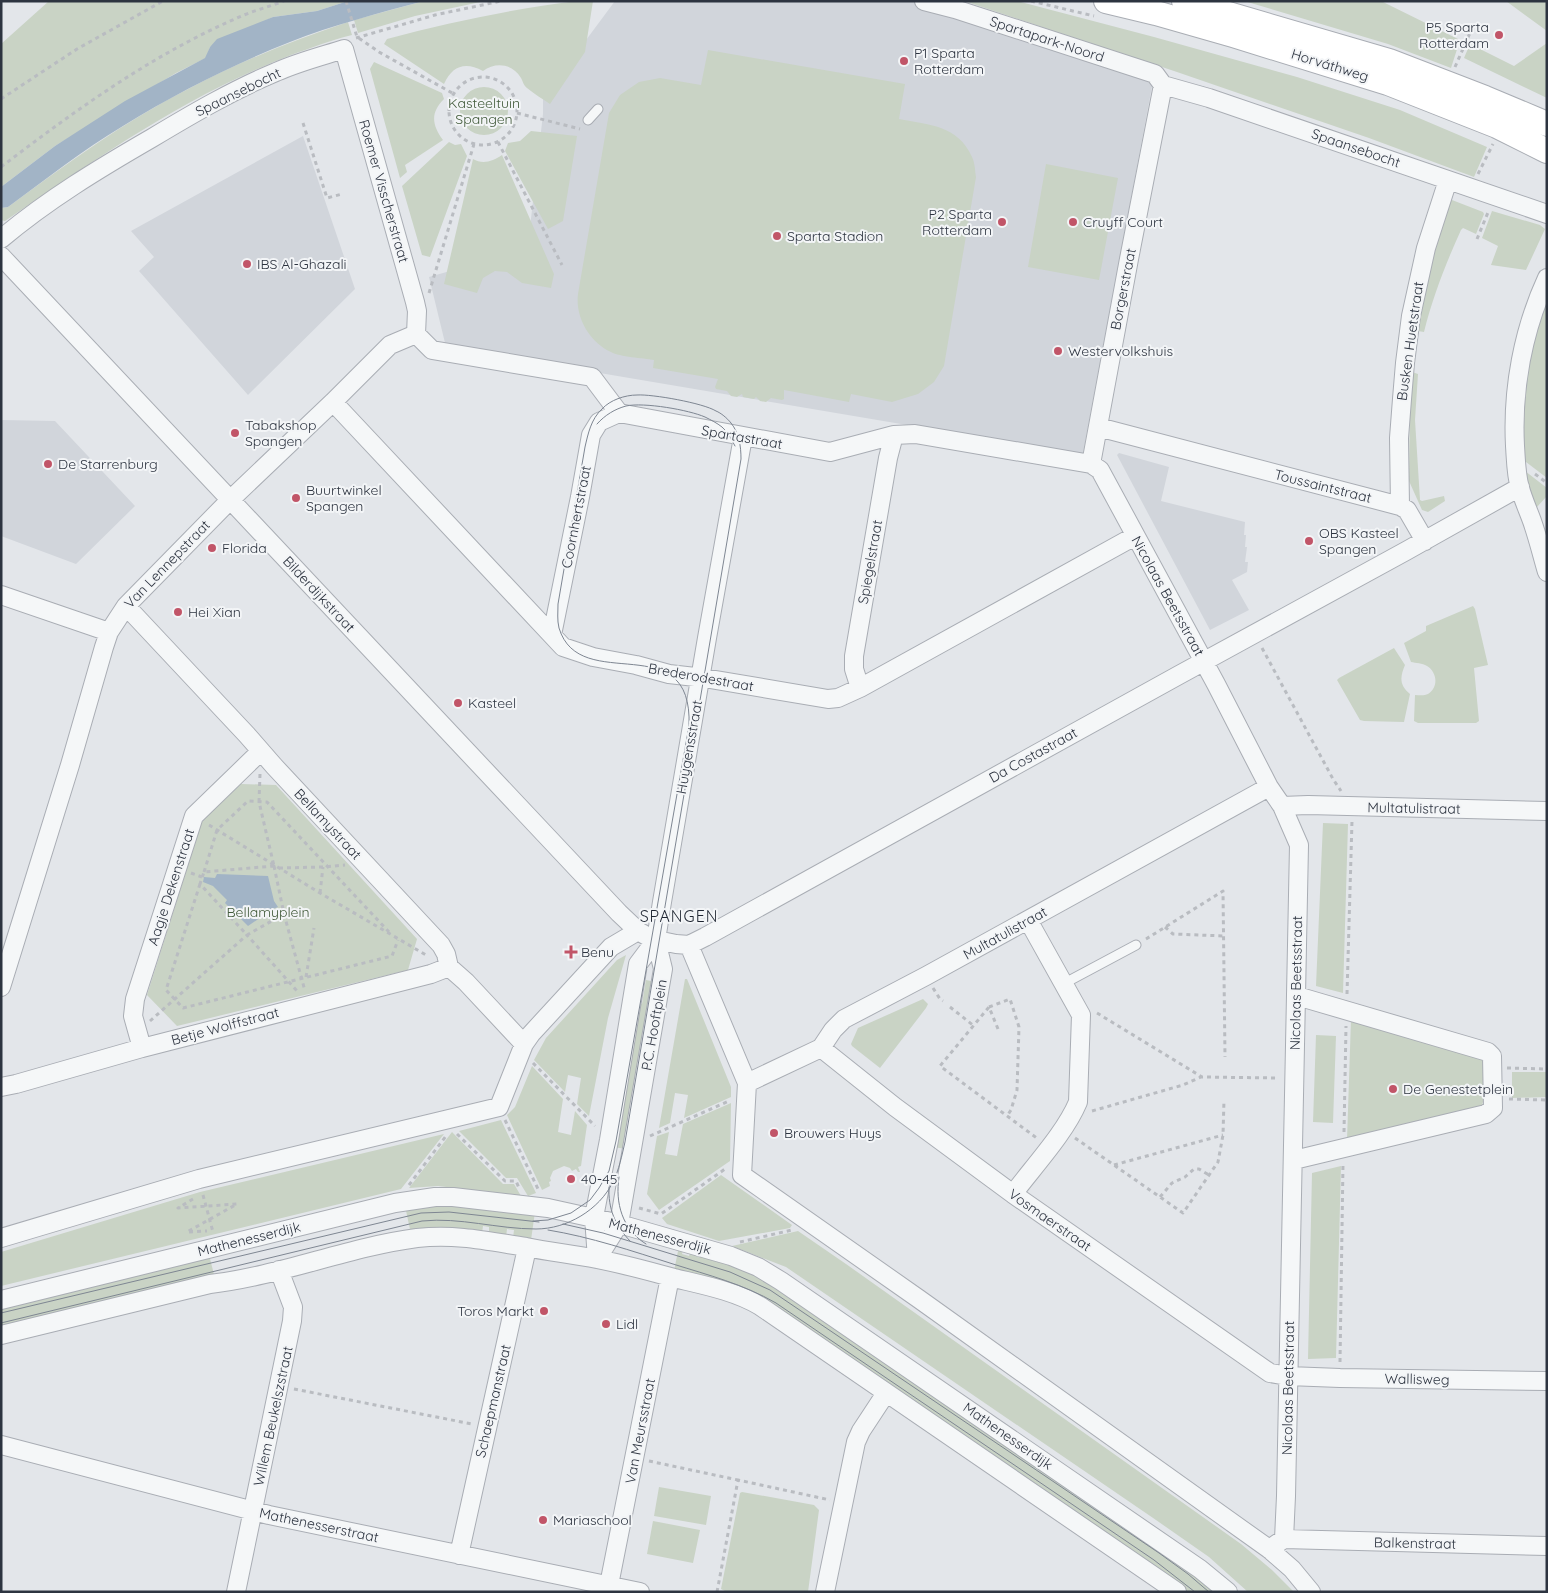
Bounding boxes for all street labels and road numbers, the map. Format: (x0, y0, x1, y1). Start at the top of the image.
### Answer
street label: Spartapark-Noord (987, 12, 1107, 66)
street label: Horváthweg (1289, 45, 1371, 85)
street label: Spaansebocht (192, 63, 284, 120)
street label: Roemer Visscherstraat (355, 117, 413, 265)
street label: Spaansebocht (1309, 124, 1403, 172)
street label: Borgerstraat (1106, 246, 1140, 331)
street label: Busken Huetstraat (1393, 280, 1427, 402)
street label: Spartastraat (700, 421, 784, 453)
street label: Coornhertstraat (557, 464, 595, 570)
street label: Toussaintstraat (1273, 465, 1374, 507)
street label: Van Lennepstraat (120, 516, 214, 612)
street label: Spiegelstraat (854, 518, 886, 606)
street label: Nicolaas Beetsstraat (1128, 533, 1209, 659)
street label: Bilderdijkstraat (279, 552, 359, 636)
street label: Brederodestraat (647, 659, 755, 695)
street label: Huygensstraat (672, 698, 706, 795)
street label: Da Costastraat (986, 723, 1081, 787)
street label: Bellamystraat (290, 785, 366, 864)
street label: Multatulistraat (1367, 798, 1461, 818)
street label: Aagje Dekenstraat (144, 826, 198, 948)
street label: Multatulistraat (960, 902, 1050, 963)
street label: Nicolaas Beetsstraat (1286, 915, 1306, 1050)
street label: P.C. Hooftplein (637, 978, 671, 1072)
street label: Betje Wolffstraat (169, 1003, 281, 1049)
street label: Vosmaerstraat (1005, 1185, 1095, 1255)
street label: Mathenesserdijk (607, 1214, 713, 1258)
street label: Mathenesserdijk (196, 1218, 302, 1260)
street label: Nicolaas Beetsstraat (1278, 1320, 1298, 1455)
street label: Schaepmanstraat (471, 1342, 515, 1459)
street label: Willem Beukelszstraat (249, 1344, 297, 1487)
street label: Wallisweg (1384, 1369, 1450, 1389)
street label: Van Meursstraat (621, 1376, 659, 1485)
street label: Mathenesserdijk (960, 1398, 1056, 1474)
street label: Mathenesserstraat (258, 1504, 381, 1546)
street label: Balkenstraat (1374, 1533, 1457, 1553)

